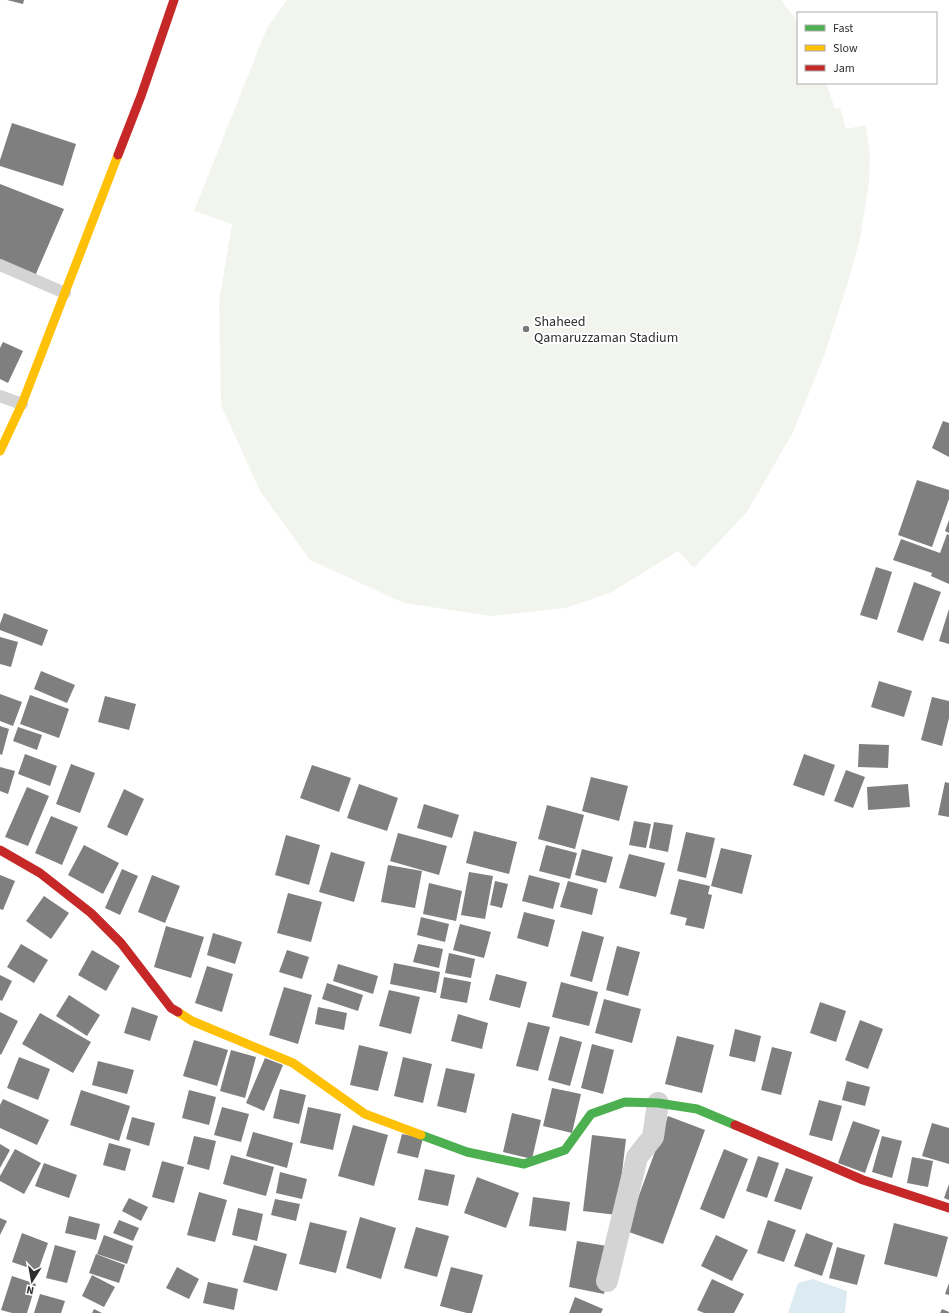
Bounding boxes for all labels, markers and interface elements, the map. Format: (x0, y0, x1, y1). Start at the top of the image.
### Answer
legend (797, 12, 937, 84)
text: Fast (833, 20, 853, 37)
text: Slow (833, 40, 858, 57)
text: Jam (833, 60, 855, 77)
place label: Shaheed Qamaruzzaman Stadium (534, 312, 678, 348)
marker: Shaheed Qamaruzzaman Stadium (521, 324, 531, 334)
north arrow (12, 1261, 52, 1301)
text: N (25, 1282, 35, 1298)

